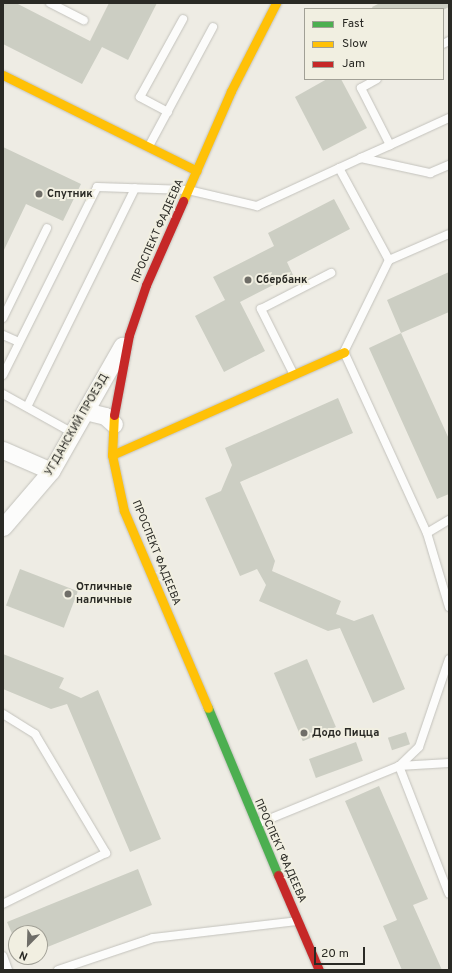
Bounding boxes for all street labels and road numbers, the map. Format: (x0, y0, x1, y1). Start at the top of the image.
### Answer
street label: ПРОСПЕКТ ФАДЕЕВА (129, 177, 187, 285)
street label: УГДАНСКИЙ ПРОЕЗД (42, 372, 112, 478)
street label: ПРОСПЕКТ ФАДЕЕВА (129, 498, 183, 608)
street label: ПРОСПЕКТ ФАДЕЕВА (251, 797, 309, 905)

